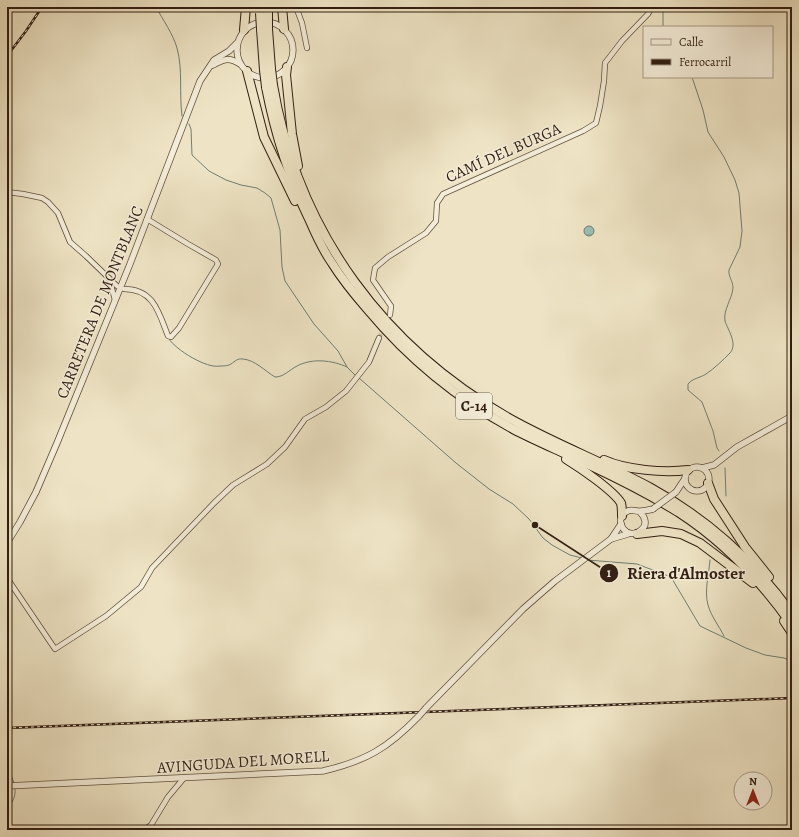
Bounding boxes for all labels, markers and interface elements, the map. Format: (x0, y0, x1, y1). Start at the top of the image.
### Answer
legend (643, 26, 773, 78)
text: Calle (679, 34, 703, 50)
text: Ferrocarril (679, 54, 731, 70)
street label: CAMÍ DEL BURGA (442, 117, 565, 188)
street label: CARRETERA DE MONTBLANC (51, 203, 149, 402)
road number: C-14 (456, 393, 492, 419)
callout: Riera d'Almoster (599, 558, 753, 587)
text: Riera d'Almoster (627, 562, 745, 585)
text: 1 (607, 565, 612, 581)
street label: AVINGUDA DEL MORELL (155, 745, 331, 779)
north arrow (733, 771, 773, 811)
text: N (749, 774, 757, 789)

